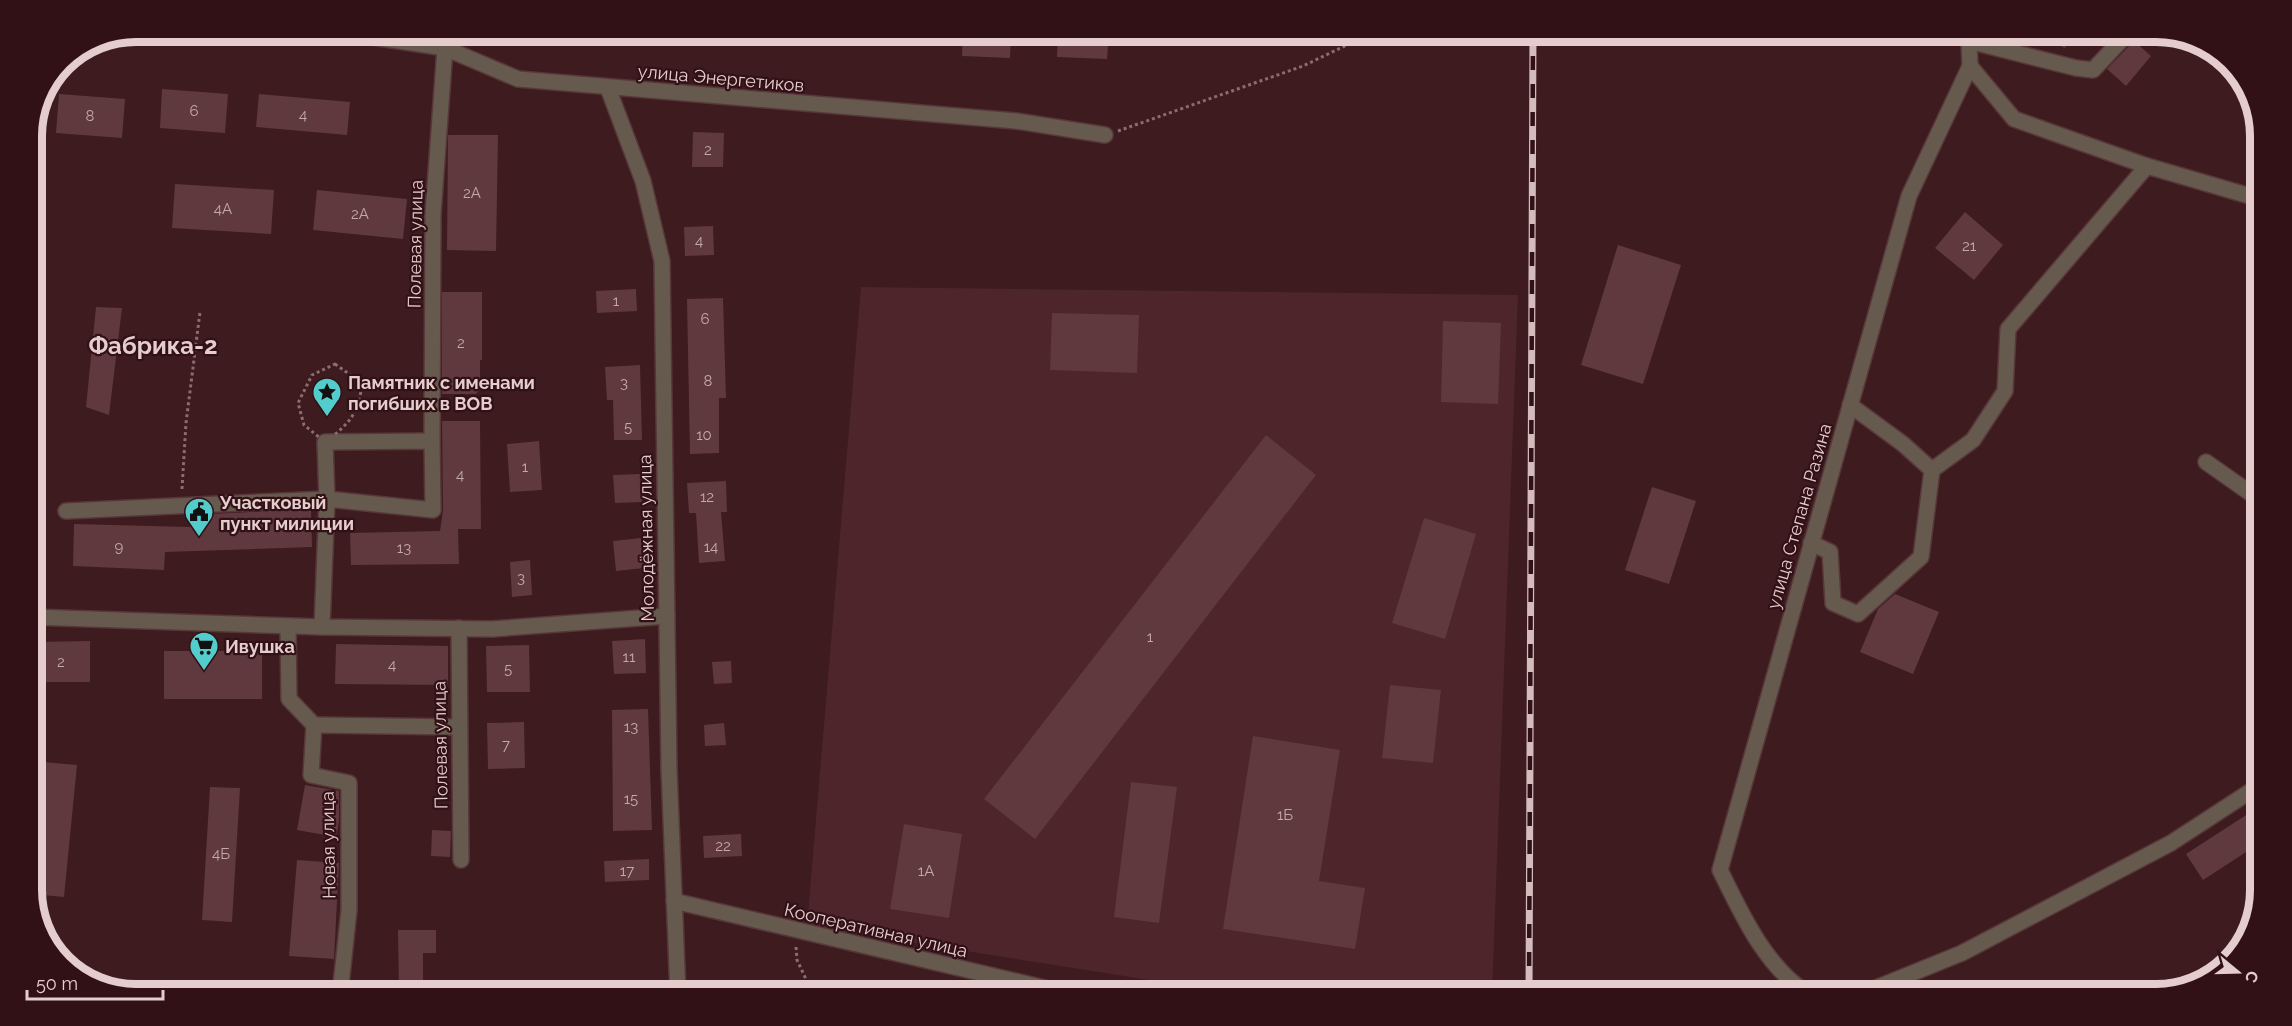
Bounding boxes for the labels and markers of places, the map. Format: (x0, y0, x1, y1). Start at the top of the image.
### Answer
place label: Памятник с именами погибших в ВОВ (348, 372, 535, 414)
place icon: Памятник с именами погибших в ВОВ (311, 376, 343, 418)
place label: Участковый пункт милиции (219, 492, 354, 534)
public building icon: Участковый пункт милиции (183, 496, 215, 538)
supermarket icon: Ивушка (188, 630, 220, 672)
place label: Ивушка (225, 636, 295, 657)

